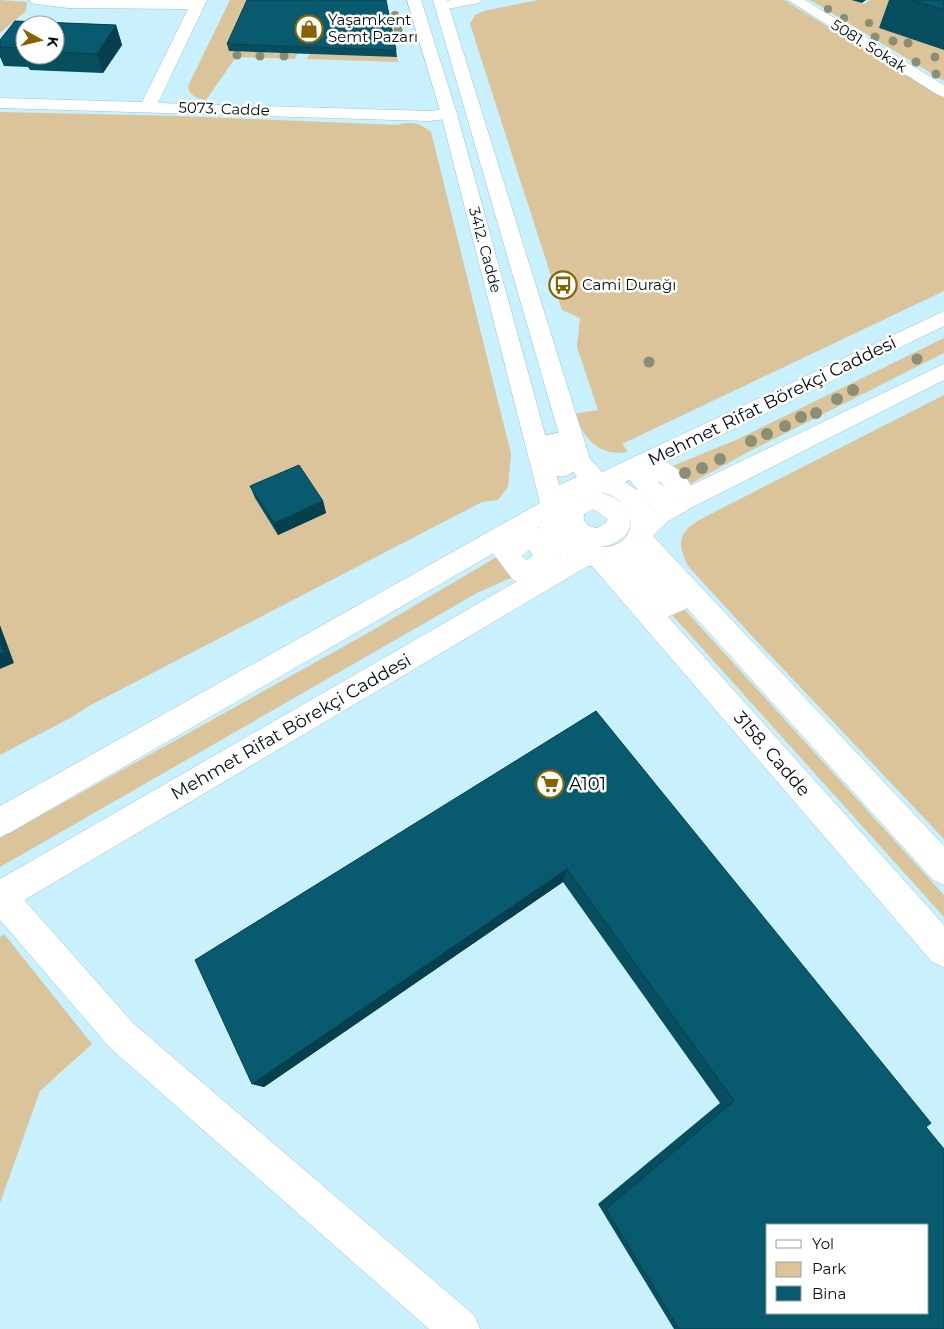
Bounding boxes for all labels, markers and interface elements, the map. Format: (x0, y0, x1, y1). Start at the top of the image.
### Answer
place label: Yaşamkent Semt Pazarı (328, 10, 418, 46)
shop icon: Yaşamkent Semt Pazarı (294, 14, 324, 44)
north arrow (15, 15, 65, 65)
street label: 5081. Sokak (828, 15, 911, 76)
text: K (43, 35, 63, 49)
street label: 5073. Cadde (178, 97, 270, 120)
street label: 3412. Cadde (465, 205, 506, 295)
bus stop icon: Cami Durağı (548, 270, 578, 300)
place label: Cami Durağı (582, 275, 676, 294)
street label: Mehmet Rifat Börekçi Caddesi (644, 331, 900, 471)
street label: Mehmet Rifat Börekçi Caddesi (167, 649, 415, 805)
street label: 3158. Cadde (729, 707, 815, 801)
supermarket icon: A101 (535, 769, 565, 799)
place label: A101 (569, 773, 606, 795)
legend (766, 1224, 929, 1314)
text: Yol (812, 1234, 834, 1253)
text: Park (812, 1259, 846, 1278)
text: Bina (812, 1284, 846, 1303)

